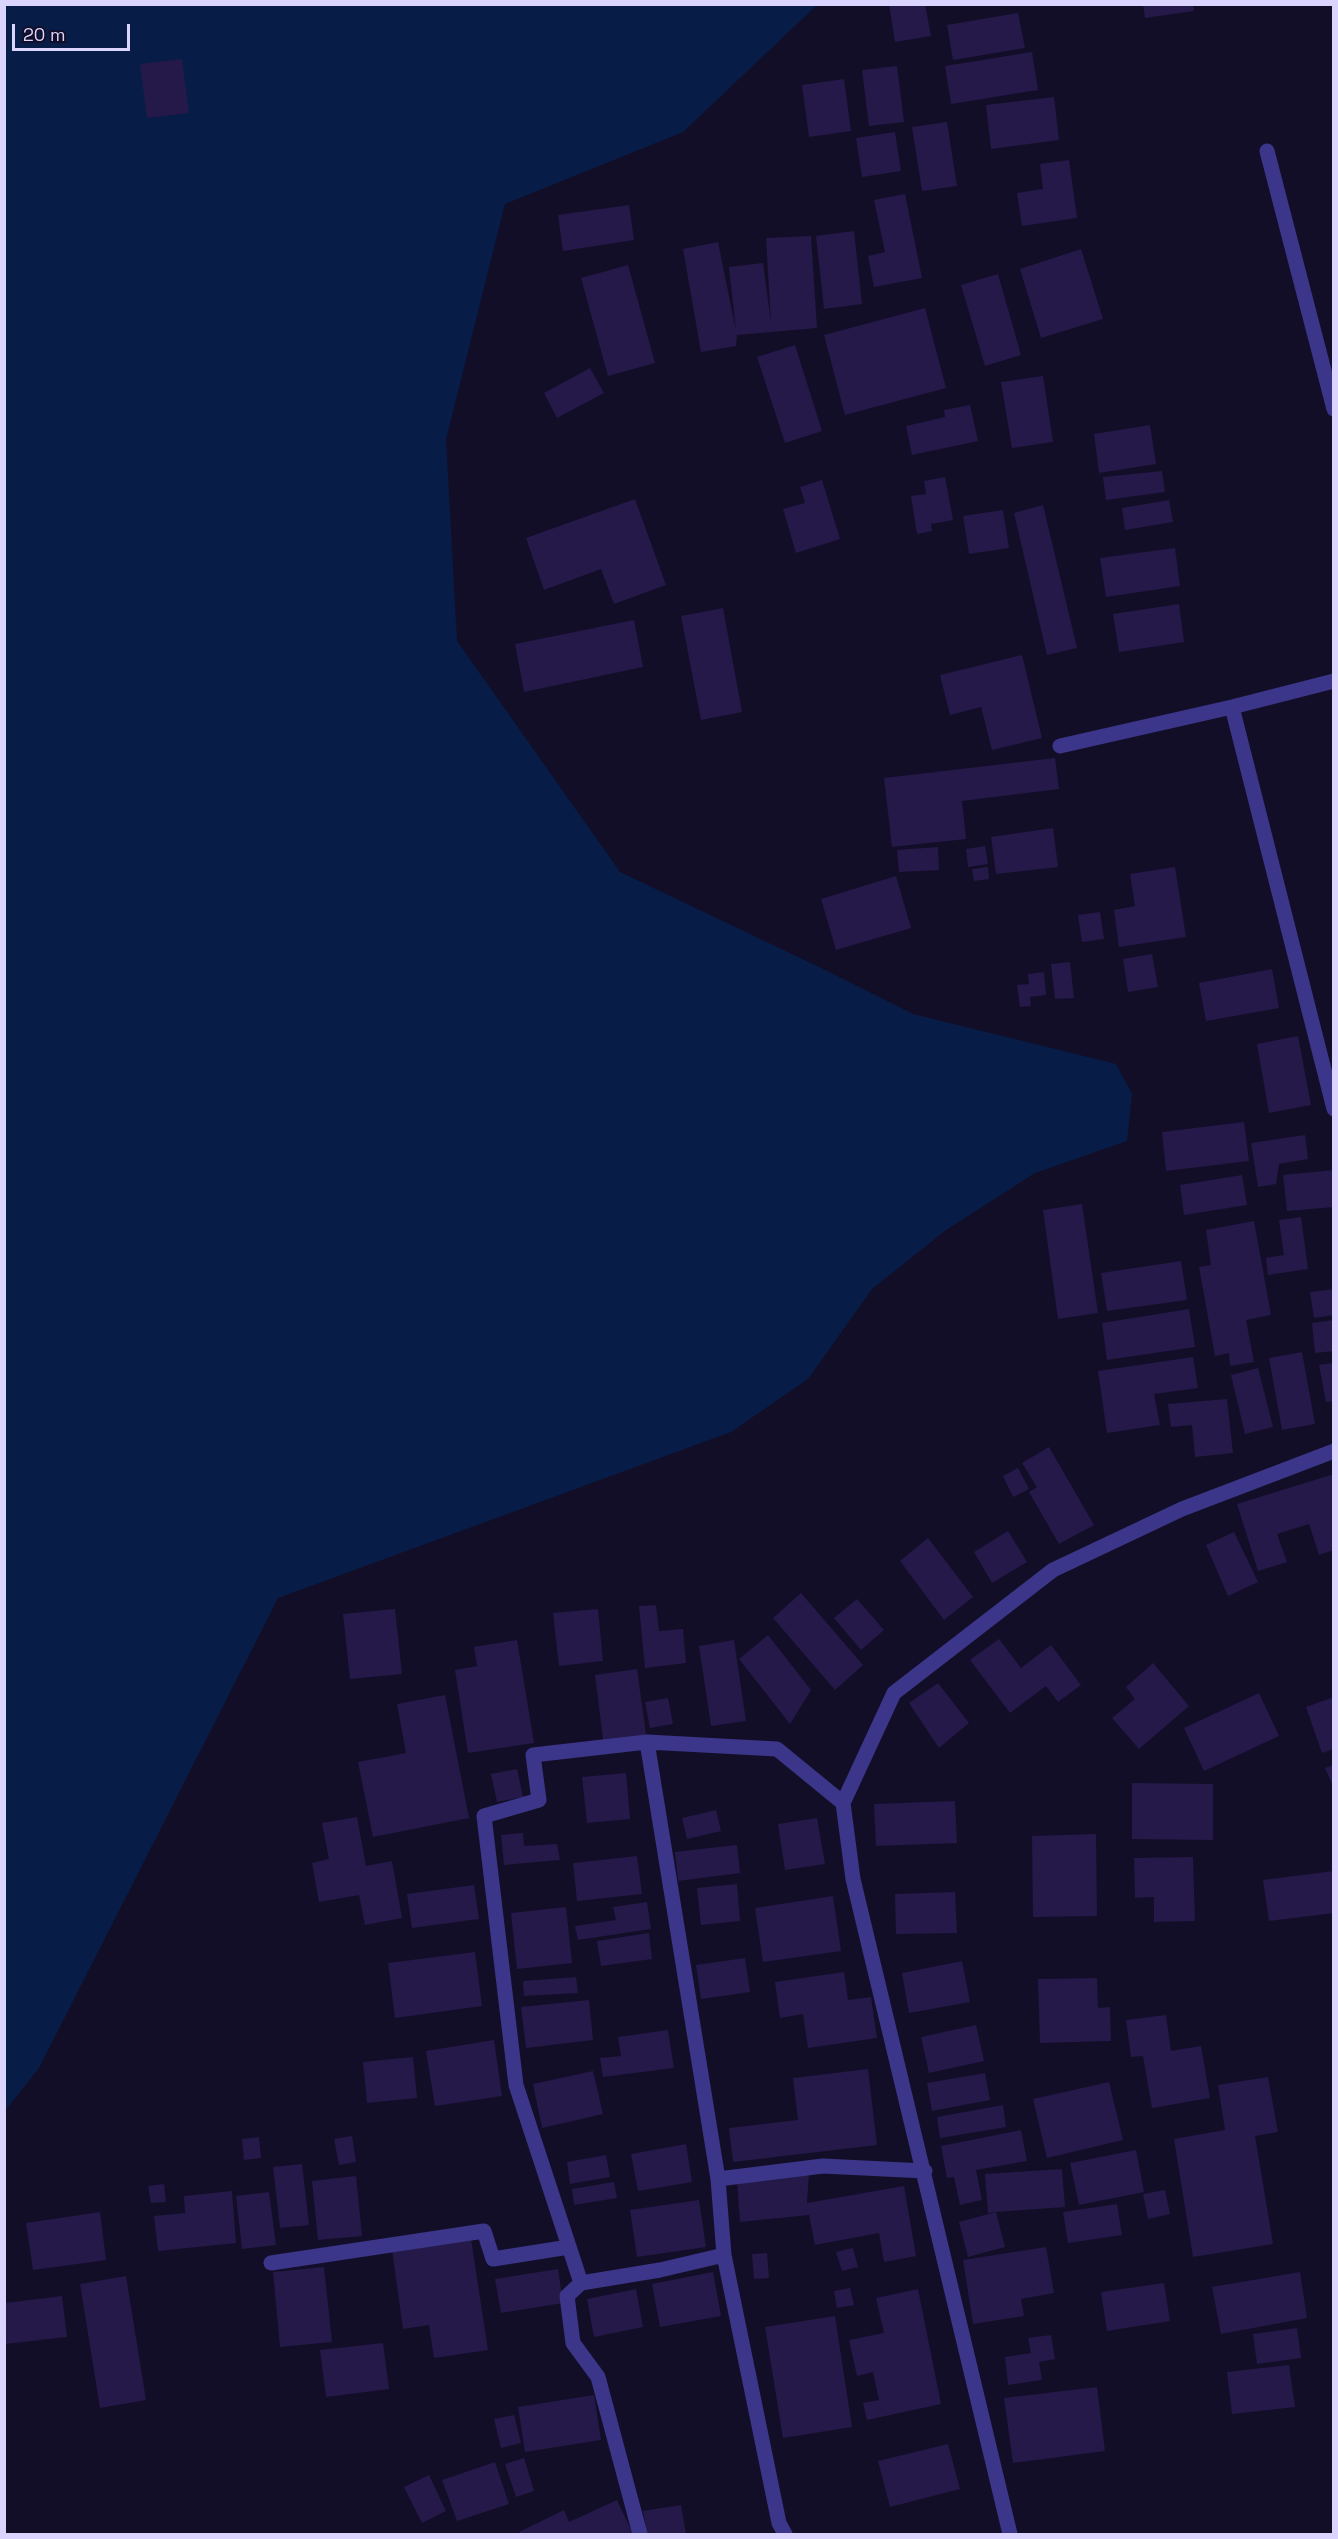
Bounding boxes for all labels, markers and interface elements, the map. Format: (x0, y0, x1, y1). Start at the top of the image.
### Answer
scale bar (15, 12, 134, 50)
text: 20 m (23, 23, 66, 46)

